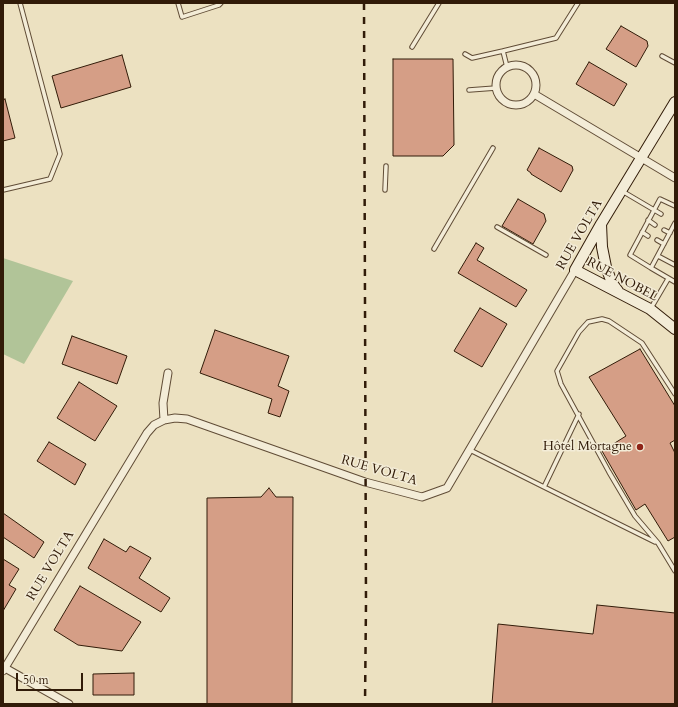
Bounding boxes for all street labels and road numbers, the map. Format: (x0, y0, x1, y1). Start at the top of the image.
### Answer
street label: RUE VOLTA (554, 197, 606, 273)
street label: RUE NOBEL (584, 255, 660, 305)
street label: RUE VOLTA (339, 453, 419, 489)
street label: RUE VOLTA (24, 528, 78, 604)

